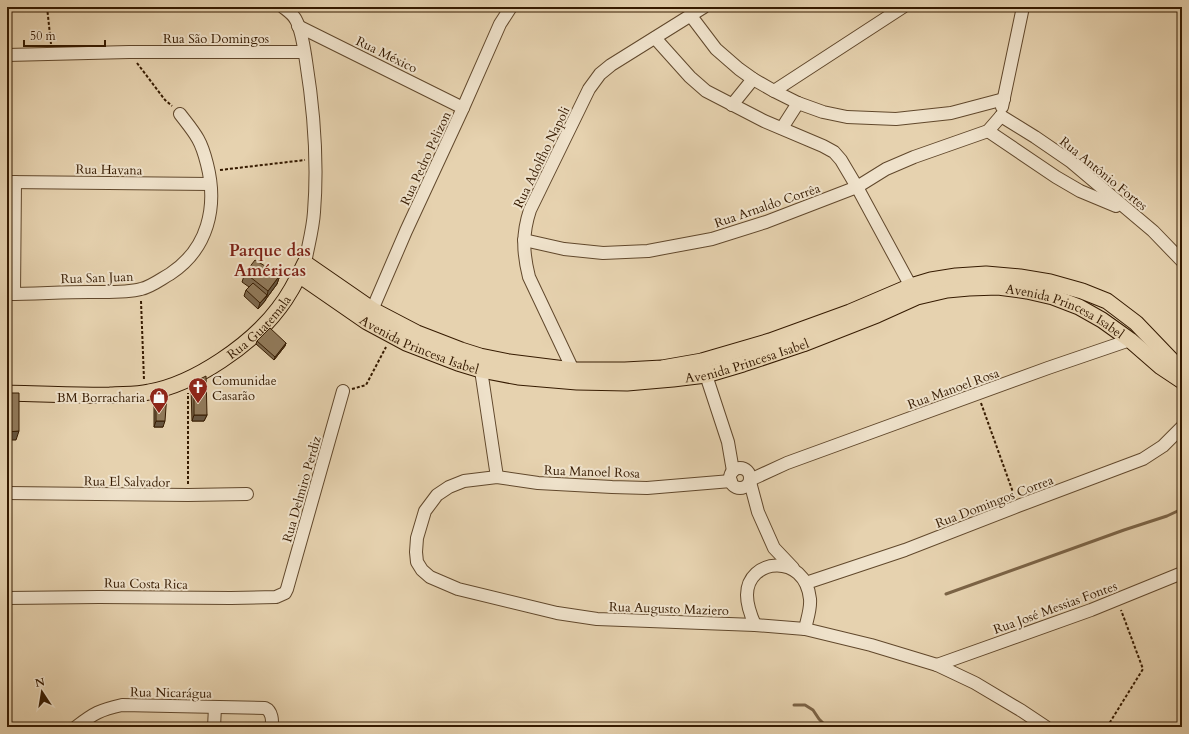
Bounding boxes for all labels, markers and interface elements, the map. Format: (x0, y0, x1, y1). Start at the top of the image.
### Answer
scale bar (24, 22, 105, 48)
text: 50 m (30, 28, 57, 44)
street label: Rua São Domingos (163, 30, 269, 48)
street label: Rua México (353, 32, 420, 78)
street label: Rua Adolfho Napoli (509, 103, 574, 211)
street label: Rua Pedro Pelizon (396, 108, 456, 208)
street label: Rua Antônio Fortes (1056, 133, 1151, 215)
street label: Rua Havana (75, 160, 143, 180)
street label: Rua Arnaldo Corrêa (712, 179, 823, 233)
district label: Parque das Américas (229, 239, 311, 282)
street label: Rua San Juan (60, 268, 134, 288)
street label: Avenida Princesa Isabel (1004, 280, 1128, 344)
street label: Rua Guatemala (224, 292, 296, 364)
street label: Avenida Princesa Isabel (356, 312, 482, 379)
street label: Avenida Princesa Isabel (684, 334, 812, 387)
street label: Rua Manoel Rosa (905, 364, 1002, 414)
place label: Comunidae Casarão (212, 372, 277, 405)
church icon: Comunidae Casarão (187, 376, 209, 404)
shop icon: BM Borracharia (148, 386, 170, 414)
place label: BM Borracharia (57, 389, 145, 407)
street label: Rua Delmiro Perdiz (278, 434, 326, 544)
street label: Rua Manoel Rosa (544, 461, 641, 483)
street label: Rua Domingos Correa (933, 471, 1056, 533)
street label: Rua El Salvador (84, 472, 171, 492)
street label: Rua Costa Rica (104, 574, 189, 594)
street label: Rua José Messias Fontes (991, 577, 1120, 639)
street label: Rua Augusto Maziero (609, 598, 729, 620)
north arrow (22, 672, 62, 712)
text: N (34, 674, 47, 691)
street label: Rua Nicarágua (130, 683, 212, 703)

